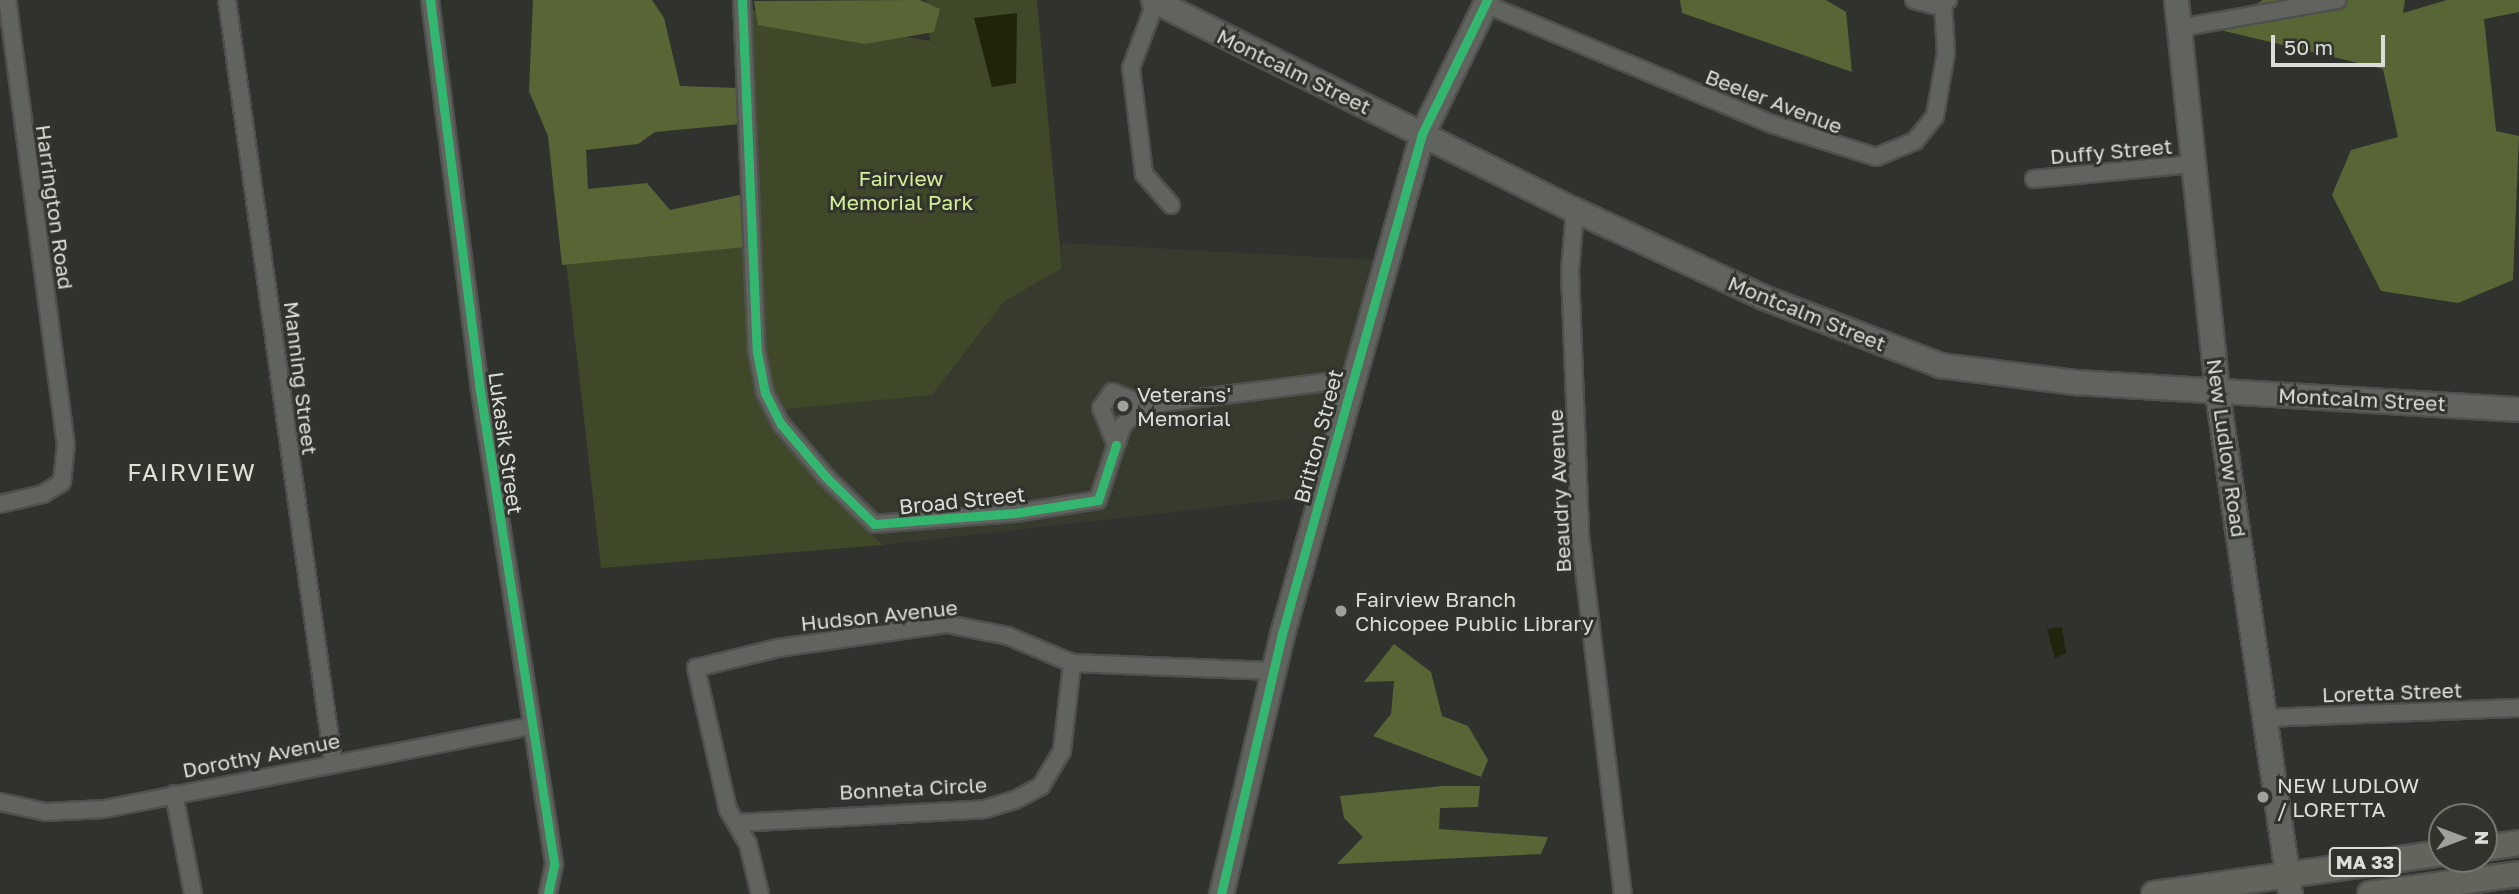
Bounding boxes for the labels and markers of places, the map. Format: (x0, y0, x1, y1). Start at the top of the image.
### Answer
place label: Veterans' Memorial (1137, 381, 1231, 431)
marker: Veterans' Memorial (1115, 398, 1131, 414)
place label: Fairview Branch Chicopee Public Library (1355, 586, 1594, 636)
marker: Fairview Branch Chicopee Public Library (1333, 603, 1349, 619)
place label: NEW LUDLOW / LORETTA (2277, 772, 2419, 822)
marker: NEW LUDLOW / LORETTA (2255, 789, 2271, 805)

